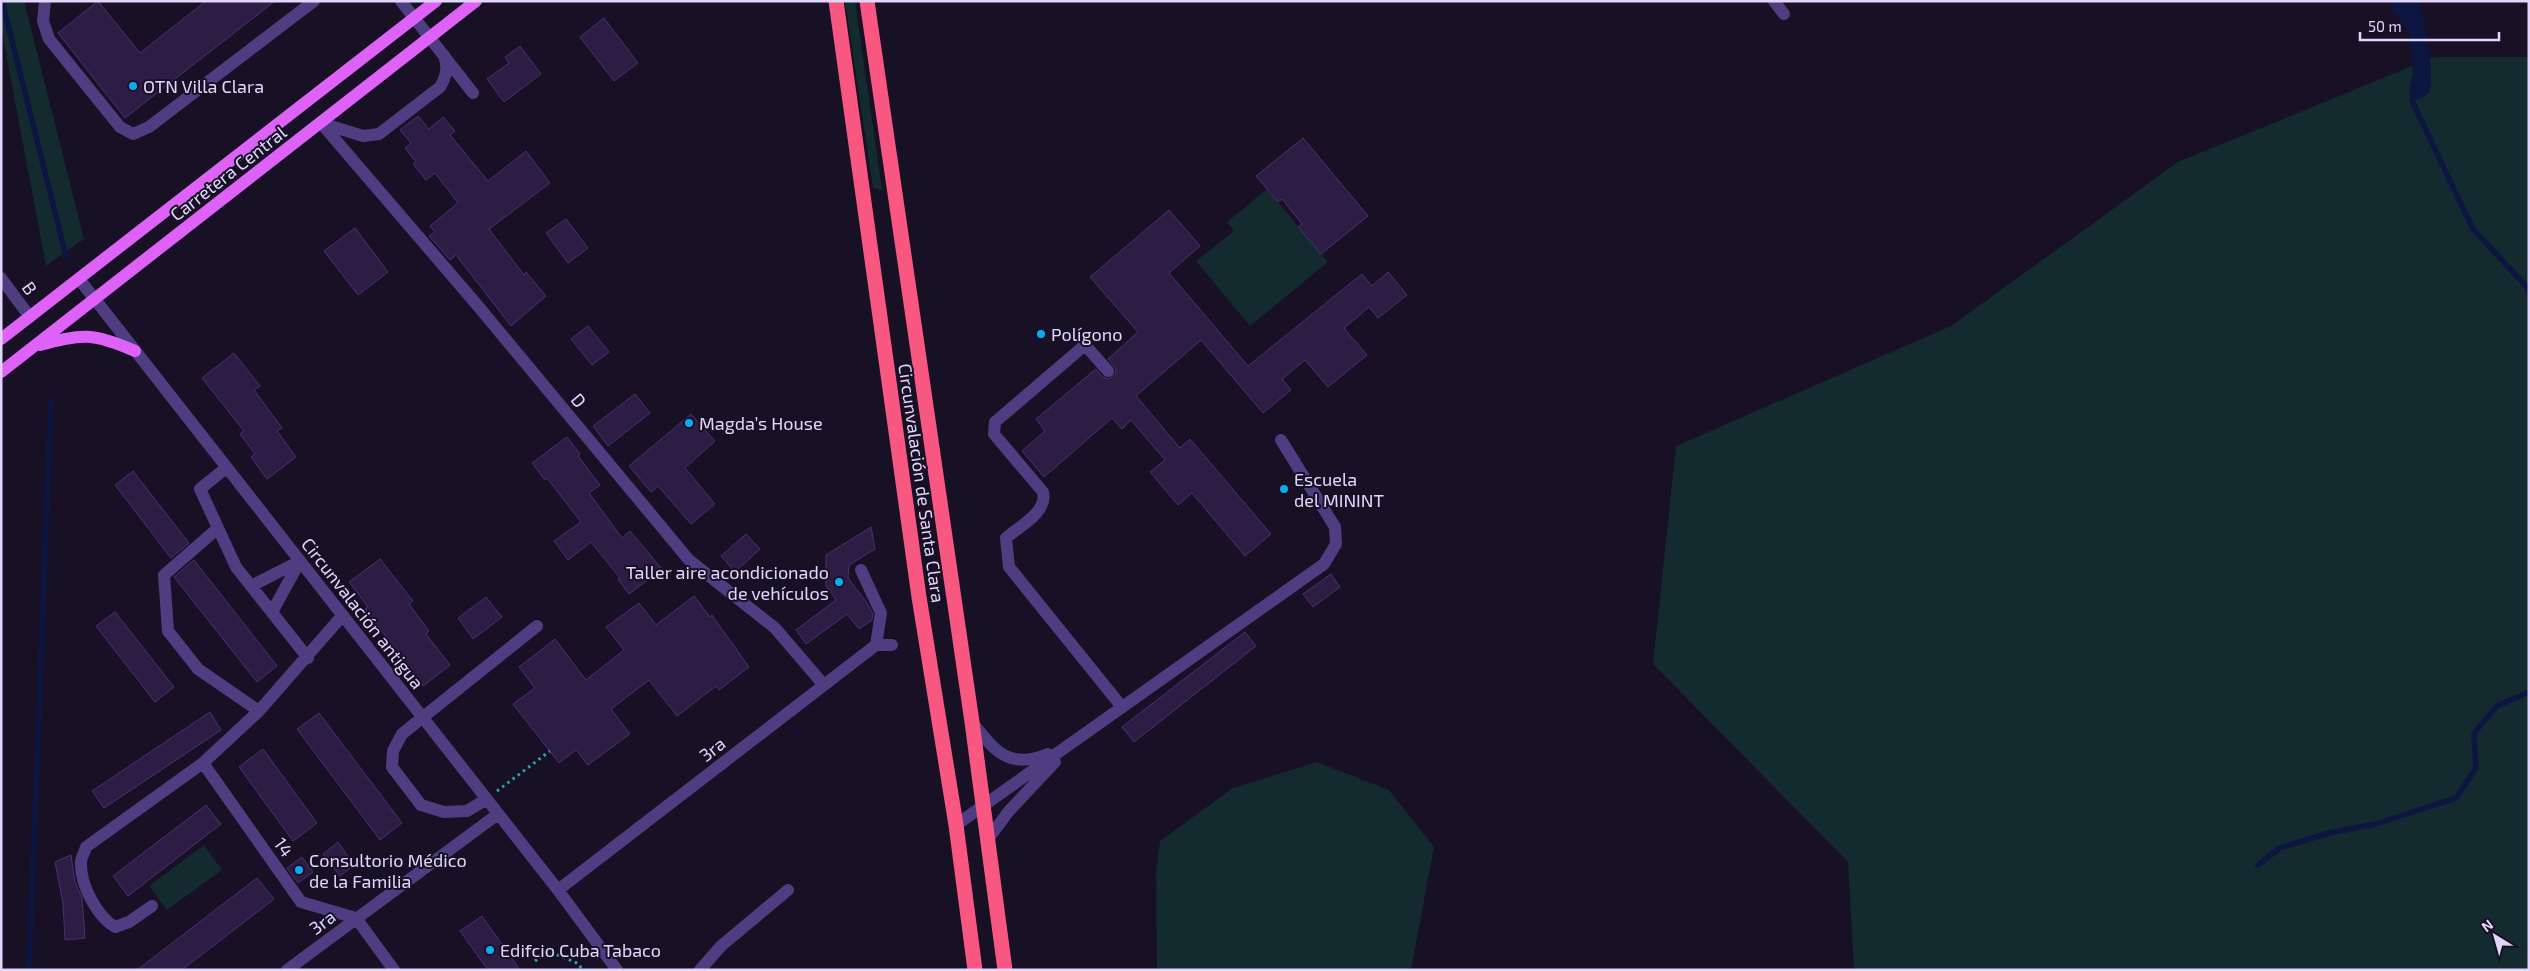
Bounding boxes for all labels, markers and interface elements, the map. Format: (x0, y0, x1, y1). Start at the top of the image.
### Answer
scale bar (2360, 10, 2499, 42)
text: 50 m (2368, 17, 2402, 35)
place label: OTN Villa Clara (143, 75, 264, 97)
marker: OTN Villa Clara (127, 80, 139, 92)
street label: Carretera Central (166, 120, 291, 225)
street label: B (18, 277, 42, 299)
place label: Polígono (1051, 323, 1122, 345)
marker: Polígono (1035, 328, 1047, 340)
street label: Circunvalación de Santa Clara (894, 362, 950, 604)
street label: D (567, 388, 591, 412)
place label: Magda’s House (699, 412, 823, 434)
marker: Magda’s House (683, 417, 695, 429)
place label: Escuela del MININT (1294, 468, 1384, 511)
marker: Escuela del MININT (1278, 483, 1290, 495)
street label: Circunvalación antigua (297, 533, 429, 693)
place label: Taller aire acondicionado de vehículos (626, 561, 829, 604)
marker: Taller aire acondicionado de vehículos (833, 576, 845, 588)
street label: 3ra (695, 732, 729, 766)
street label: 14 (270, 833, 298, 861)
place label: Consultorio Médico de la Familia (309, 849, 467, 892)
marker: Consultorio Médico de la Familia (293, 864, 305, 876)
street label: 3ra (305, 905, 339, 939)
north arrow (2470, 911, 2520, 961)
text: N (2478, 915, 2496, 935)
place label: Edifcio Cuba Tabaco (500, 939, 661, 961)
marker: Edifcio Cuba Tabaco (484, 944, 496, 956)

